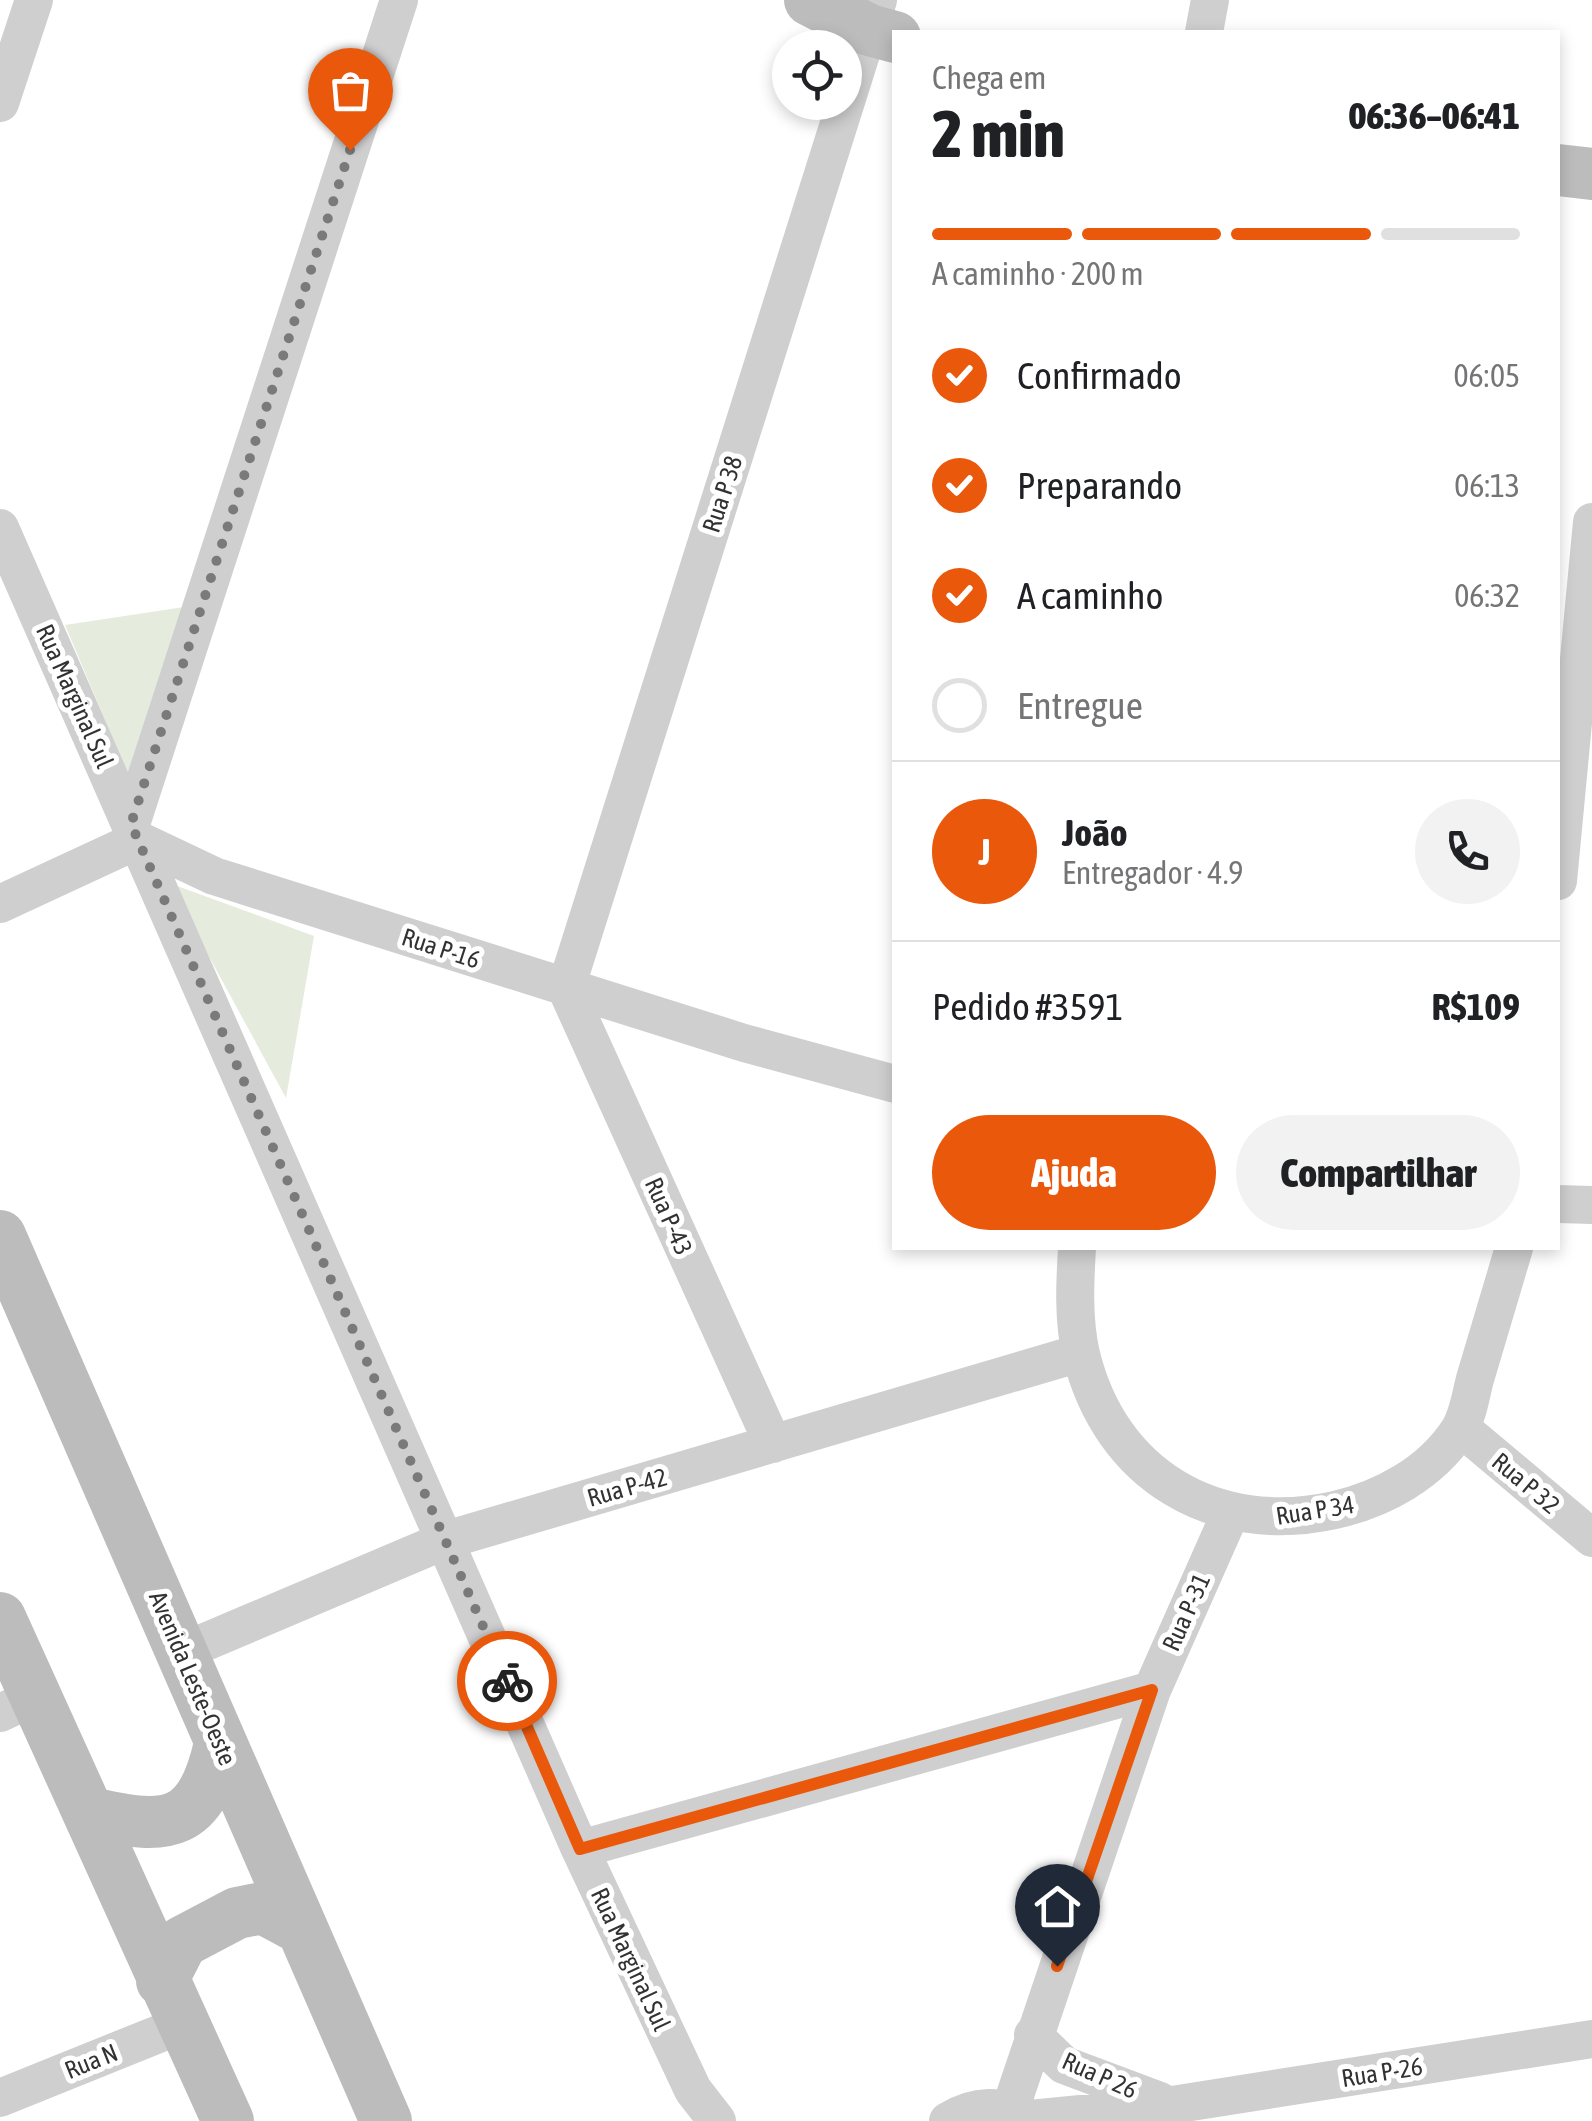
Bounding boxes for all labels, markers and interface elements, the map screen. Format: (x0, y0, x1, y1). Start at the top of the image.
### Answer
map controls (772, 30, 862, 120)
button: locate (772, 30, 862, 120)
pin (308, 48, 393, 151)
text: Chega em (932, 59, 1046, 96)
icon: bag (323, 63, 378, 118)
text: 06:36–06:41 (1348, 94, 1520, 137)
text: 2 min (932, 96, 1065, 171)
text: A caminho · 200 m (932, 255, 1143, 292)
icon: check (932, 348, 987, 403)
text: Confirmado (1017, 354, 1182, 397)
text: 06:05 (1454, 357, 1520, 394)
street label: Rua P 38 (697, 452, 747, 536)
icon: check (932, 458, 987, 513)
text: Preparando (1017, 464, 1182, 507)
text: 06:13 (1454, 467, 1520, 504)
icon: check (932, 568, 987, 623)
text: A caminho (1017, 574, 1163, 617)
text: 06:32 (1454, 577, 1520, 614)
street label: Rua Marginal Sul (31, 620, 119, 772)
text: Entregue (1017, 684, 1143, 727)
button: phone (1415, 799, 1520, 904)
text: João (1062, 811, 1128, 854)
text: J (978, 830, 991, 873)
text: Entregador · 4.9 (1062, 854, 1243, 891)
street label: Rua P-16 (398, 922, 484, 974)
text: Pedido #3591 (932, 985, 1123, 1028)
text: R$109 (1431, 985, 1520, 1028)
button: Ajuda (932, 1115, 1216, 1230)
button: Compartilhar (1236, 1115, 1520, 1230)
street label: Rua P-43 (640, 1173, 698, 1259)
street label: Rua P 32 (1487, 1447, 1565, 1519)
street label: Rua P-42 (584, 1462, 670, 1512)
street label: Rua P 34 (1274, 1490, 1356, 1530)
street label: Rua P-31 (1157, 1569, 1215, 1655)
street label: Avenida Leste-Oeste (144, 1587, 242, 1769)
courier (457, 1631, 557, 1731)
icon: bike (480, 1654, 535, 1709)
pin (1015, 1864, 1100, 1967)
icon: home (1030, 1879, 1085, 1934)
street label: Rua Marginal Sul (586, 1883, 676, 2035)
street label: Rua N (61, 2038, 121, 2084)
street label: Rua P 26 (1058, 2046, 1142, 2104)
street label: Rua P-26 (1339, 2052, 1425, 2092)

